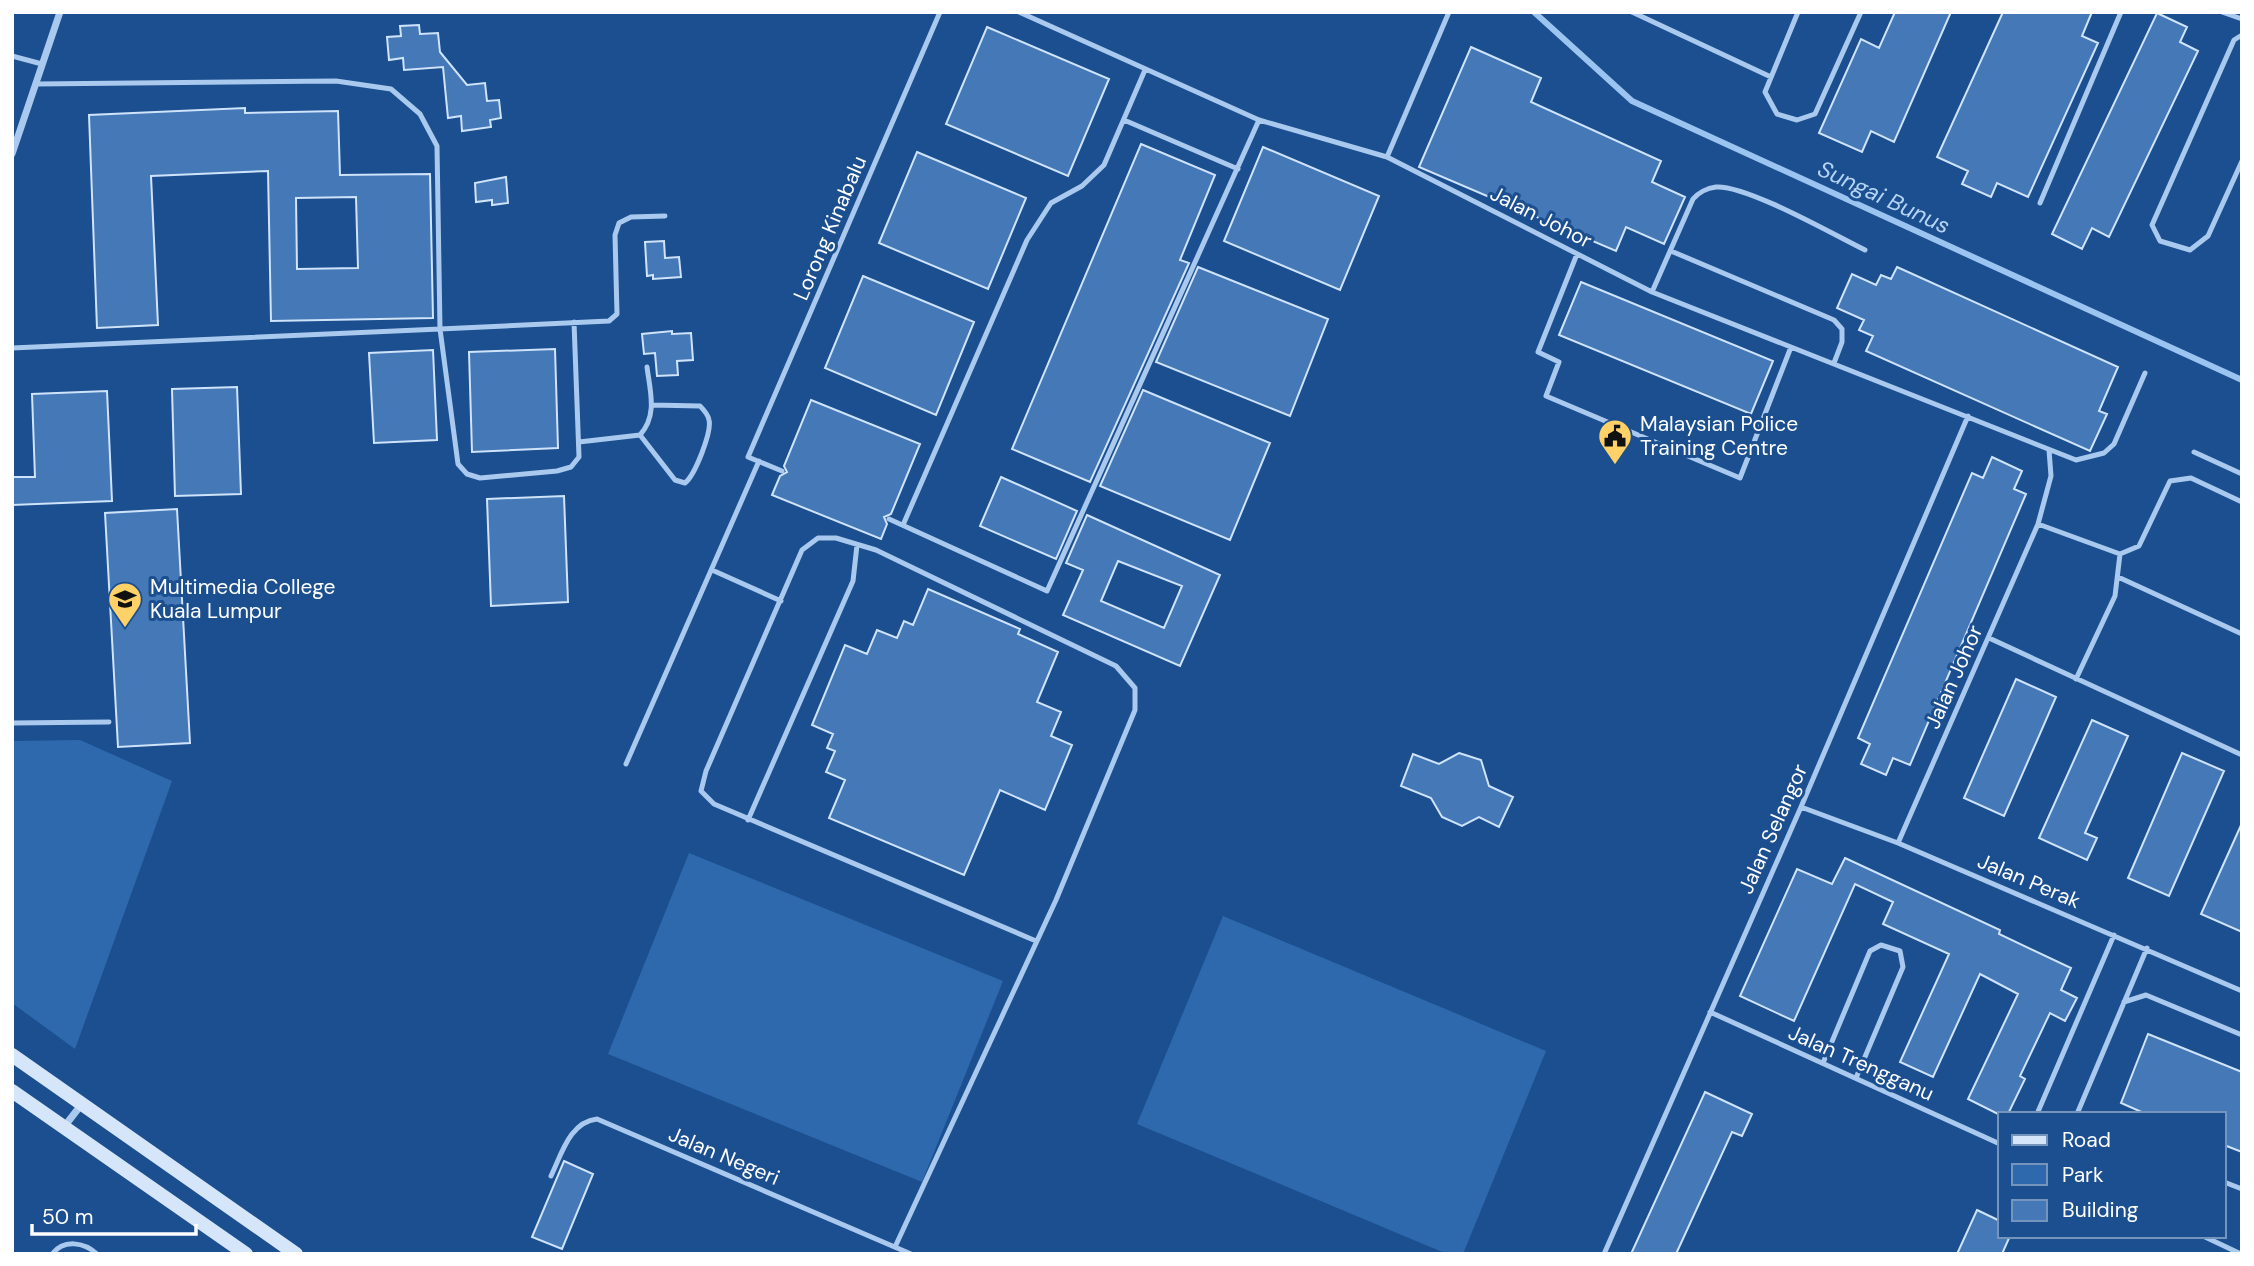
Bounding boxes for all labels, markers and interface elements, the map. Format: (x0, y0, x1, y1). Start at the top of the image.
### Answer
street label: Lorong Kinabalu (787, 151, 873, 305)
water label: Sungai Bunus (1813, 153, 1955, 241)
street label: Jalan Johor (1485, 179, 1597, 255)
place label: Malaysian Police Training Centre (1640, 410, 1798, 462)
public building icon: Malaysian Police Training Centre (1596, 417, 1634, 466)
place label: Multimedia College Kuala Lumpur (150, 573, 336, 625)
school or university icon: Multimedia College Kuala Lumpur (106, 580, 144, 629)
street label: Jalan Johor (1919, 620, 1989, 733)
street label: Jalan Selangor (1732, 759, 1814, 898)
street label: Jalan Perak (1973, 847, 2085, 915)
street label: Jalan Trengganu (1784, 1018, 1938, 1108)
legend (1998, 1112, 2226, 1238)
street label: Jalan Negeri (664, 1120, 784, 1192)
text: Road (2062, 1126, 2111, 1154)
text: Park (2062, 1161, 2104, 1189)
scale bar (32, 1192, 196, 1236)
text: Building (2062, 1196, 2139, 1224)
text: 50 m (42, 1203, 93, 1231)

